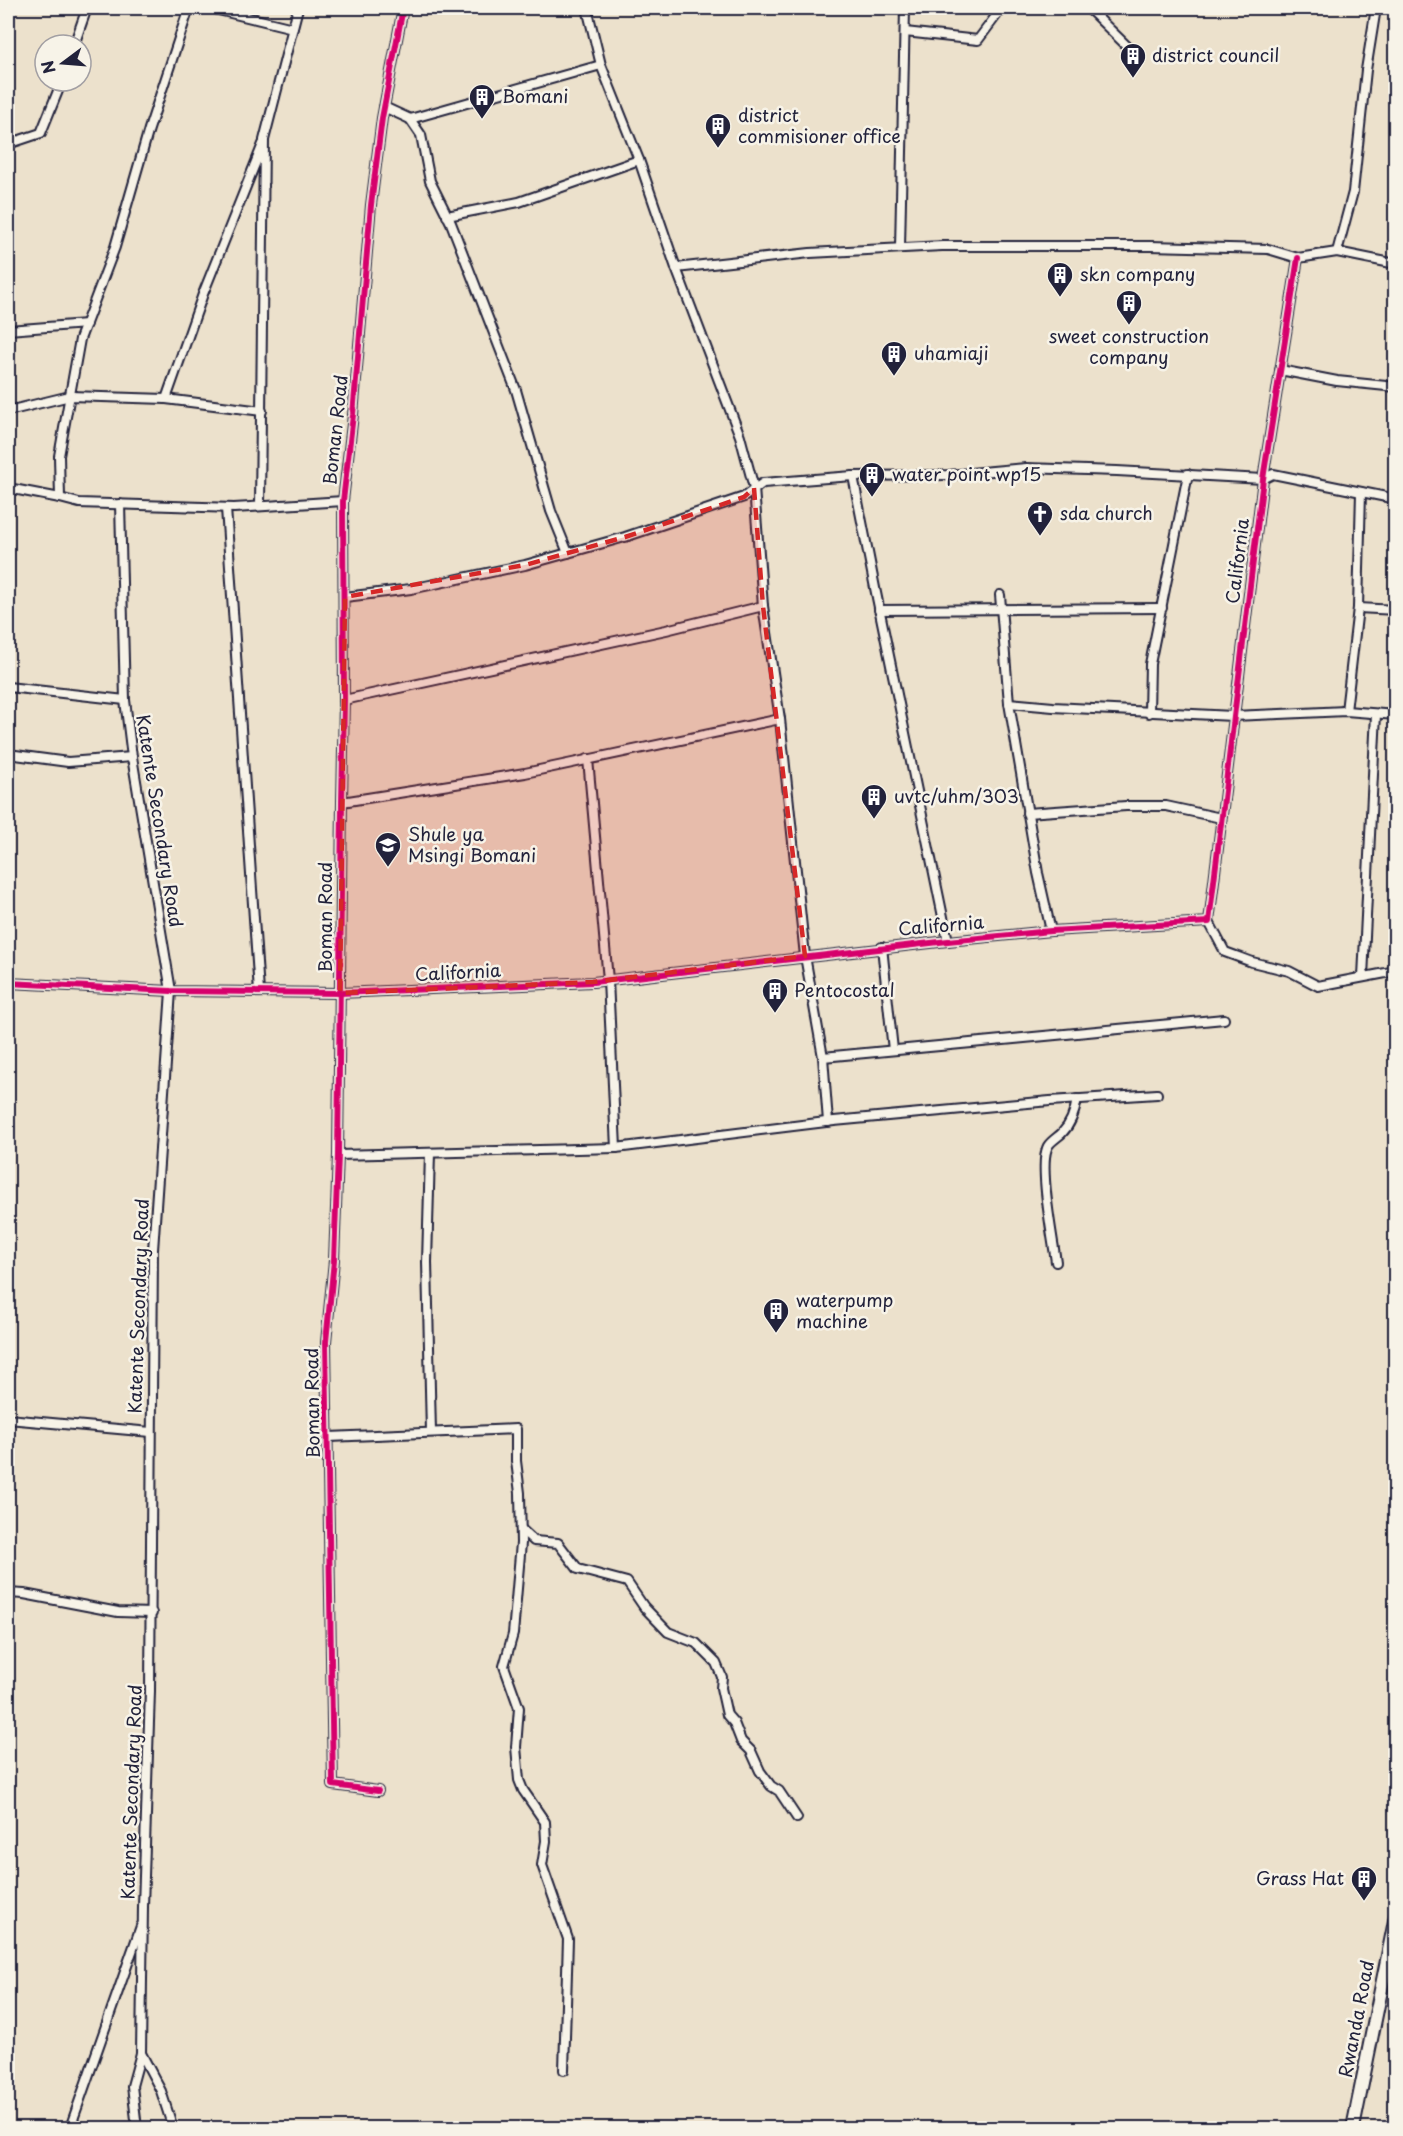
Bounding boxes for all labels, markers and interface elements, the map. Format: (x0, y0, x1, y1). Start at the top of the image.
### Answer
north arrow (33, 33, 93, 93)
building icon: district council (1118, 41, 1148, 79)
place label: district council (1152, 41, 1279, 68)
text: N (34, 58, 61, 77)
building icon: Bomani (467, 82, 497, 120)
place label: Bomani (502, 82, 568, 109)
place label: district commisioner office (738, 101, 901, 149)
building icon: district commisioner office (703, 111, 733, 149)
building icon: skn company (1045, 260, 1075, 298)
place label: skn company (1080, 260, 1195, 287)
building icon: sweet construction company (1114, 288, 1144, 326)
place label: sweet construction company (1049, 322, 1209, 370)
building icon: uhamiaji (879, 339, 909, 377)
place label: uhamiaji (914, 339, 989, 366)
street label: Boman Road (315, 373, 354, 486)
building icon: water point wp15 (857, 460, 887, 498)
place label: water point wp15 (892, 460, 1041, 487)
church icon: sda church (1025, 499, 1055, 537)
place label: sda church (1060, 499, 1153, 526)
street label: California (1218, 516, 1255, 605)
street label: Katente Secondary Road (130, 712, 191, 929)
building icon: uvtc/uhm/303 (859, 782, 889, 820)
place label: uvtc/uhm/303 (894, 782, 1019, 809)
place label: Shule ya Msingi Bomani (408, 820, 536, 868)
school or university icon: Shule ya Msingi Bomani (373, 830, 403, 868)
street label: Boman Road (311, 862, 338, 972)
street label: California (897, 907, 985, 942)
street label: California (414, 956, 502, 987)
building icon: Pentocostal (760, 976, 790, 1014)
place label: Pentocostal (794, 976, 895, 1003)
street label: Katente Secondary Road (120, 1198, 155, 1414)
place label: waterpump machine (796, 1286, 893, 1334)
building icon: waterpump machine (761, 1296, 791, 1334)
street label: Boman Road (297, 1347, 326, 1459)
street label: Katente Secondary Road (113, 1684, 148, 1900)
place label: Grass Hat (1256, 1864, 1344, 1891)
building icon: Grass Hat (1349, 1864, 1379, 1902)
street label: Rwanda Road (1331, 1958, 1380, 2080)

